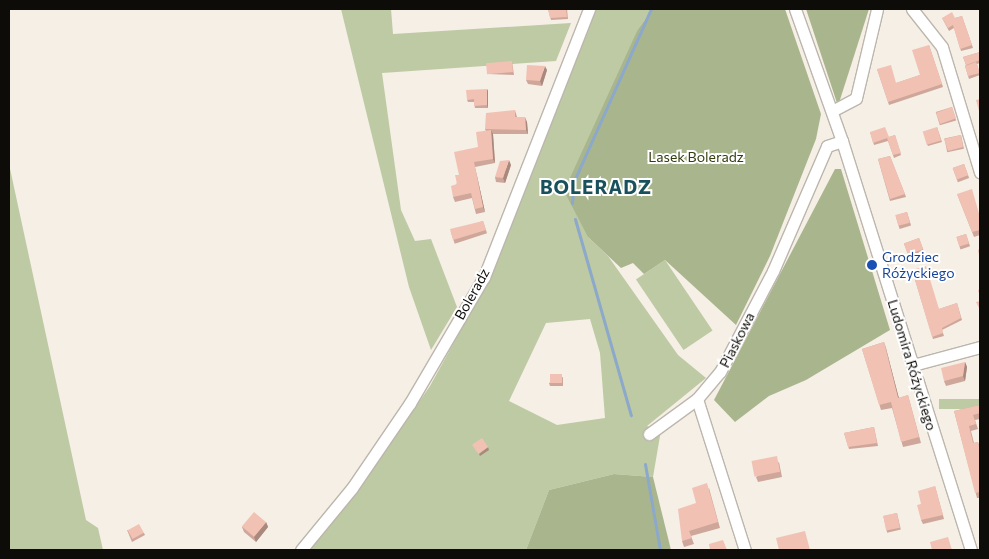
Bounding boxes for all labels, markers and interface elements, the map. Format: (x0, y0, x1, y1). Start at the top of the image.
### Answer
park label: Lasek Boleradz (648, 149, 744, 165)
district label: BOLERADZ (539, 176, 653, 198)
place label: Grodziec Różyckiego (882, 249, 955, 282)
marker: Grodziec Różyckiego (866, 259, 878, 271)
street label: Boleradz (451, 265, 493, 323)
street label: Ludomira Różyckiego (884, 297, 940, 433)
street label: Piaskowa (716, 310, 758, 370)

